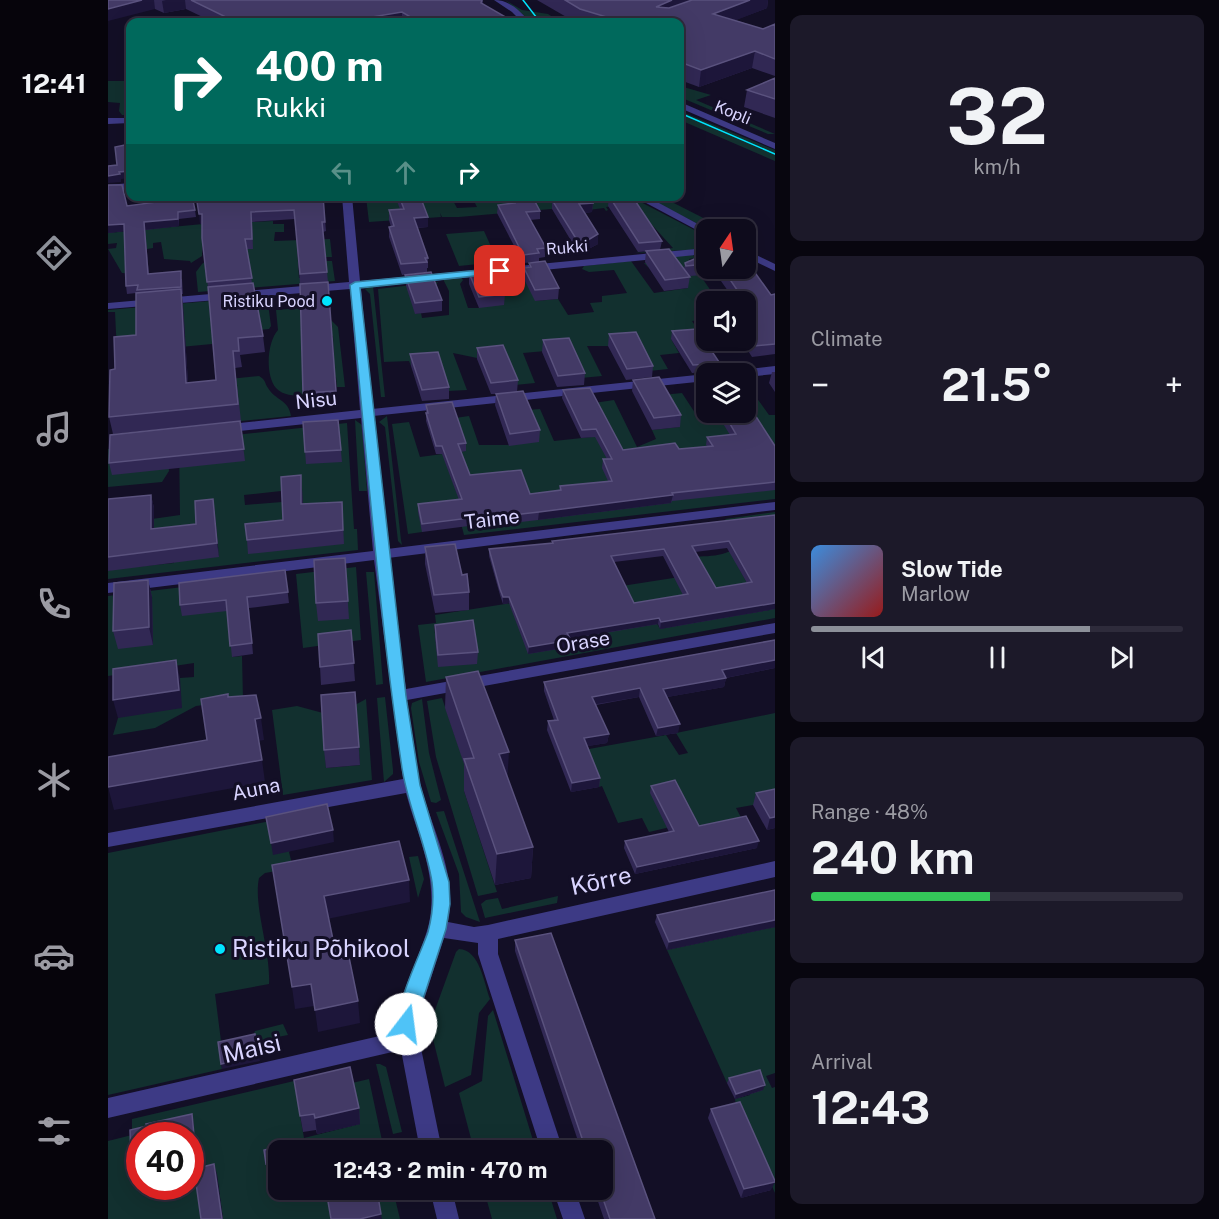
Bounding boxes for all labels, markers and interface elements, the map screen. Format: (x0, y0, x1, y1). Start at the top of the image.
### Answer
text: 400 m (255, 41, 384, 90)
icon: right (156, 42, 234, 120)
text: 12:41 (21, 67, 87, 99)
text: 32 (946, 70, 1048, 162)
text: Rukki (255, 91, 326, 123)
street label: Kopli (712, 96, 754, 129)
text: km/h (973, 155, 1021, 179)
icon: left (326, 156, 359, 189)
icon: ahead (389, 156, 422, 189)
icon: right (452, 156, 485, 189)
north arrow (696, 219, 756, 279)
map controls (696, 219, 756, 423)
icon: directions (33, 232, 75, 274)
street label: Rukki (545, 236, 589, 259)
pin (474, 245, 525, 296)
icon: arrive (483, 254, 516, 287)
button: sound (696, 291, 756, 351)
place label: Ristiku Pood (222, 292, 315, 311)
marker: Ristiku Pood (320, 294, 334, 308)
text: Climate (811, 327, 883, 351)
text: 21.5° (941, 358, 1053, 411)
button: layers (696, 363, 756, 423)
text: − (811, 366, 829, 404)
text: + (1165, 366, 1183, 404)
street label: Nisu (294, 386, 338, 414)
icon: music (33, 408, 75, 450)
street label: Taime (463, 504, 521, 534)
text: Slow Tide (901, 556, 1003, 582)
text: Marlow (901, 582, 970, 606)
icon: phone (33, 583, 75, 625)
street label: Orase (554, 625, 612, 659)
icon: previous (857, 641, 890, 674)
icon: pause (981, 641, 1014, 674)
icon: next (1105, 641, 1138, 674)
icon: climate (33, 759, 75, 801)
street label: Auna (230, 773, 282, 805)
text: Range · 48% (811, 800, 928, 824)
text: 240 km (811, 831, 975, 884)
street label: Kõrre (568, 860, 634, 900)
place label: Ristiku Põhikool (232, 934, 410, 962)
icon: car (33, 935, 75, 977)
marker: Ristiku Põhikool (213, 942, 227, 956)
position arrow (374, 992, 438, 1056)
street label: Maisi (220, 1028, 283, 1068)
text: Arrival (811, 1050, 873, 1074)
text: 12:43 (811, 1081, 930, 1134)
icon: filters (33, 1110, 75, 1152)
speed limit sign: 40 (126, 1122, 204, 1200)
text: 12:43 · 2 min · 470 m (334, 1157, 547, 1183)

